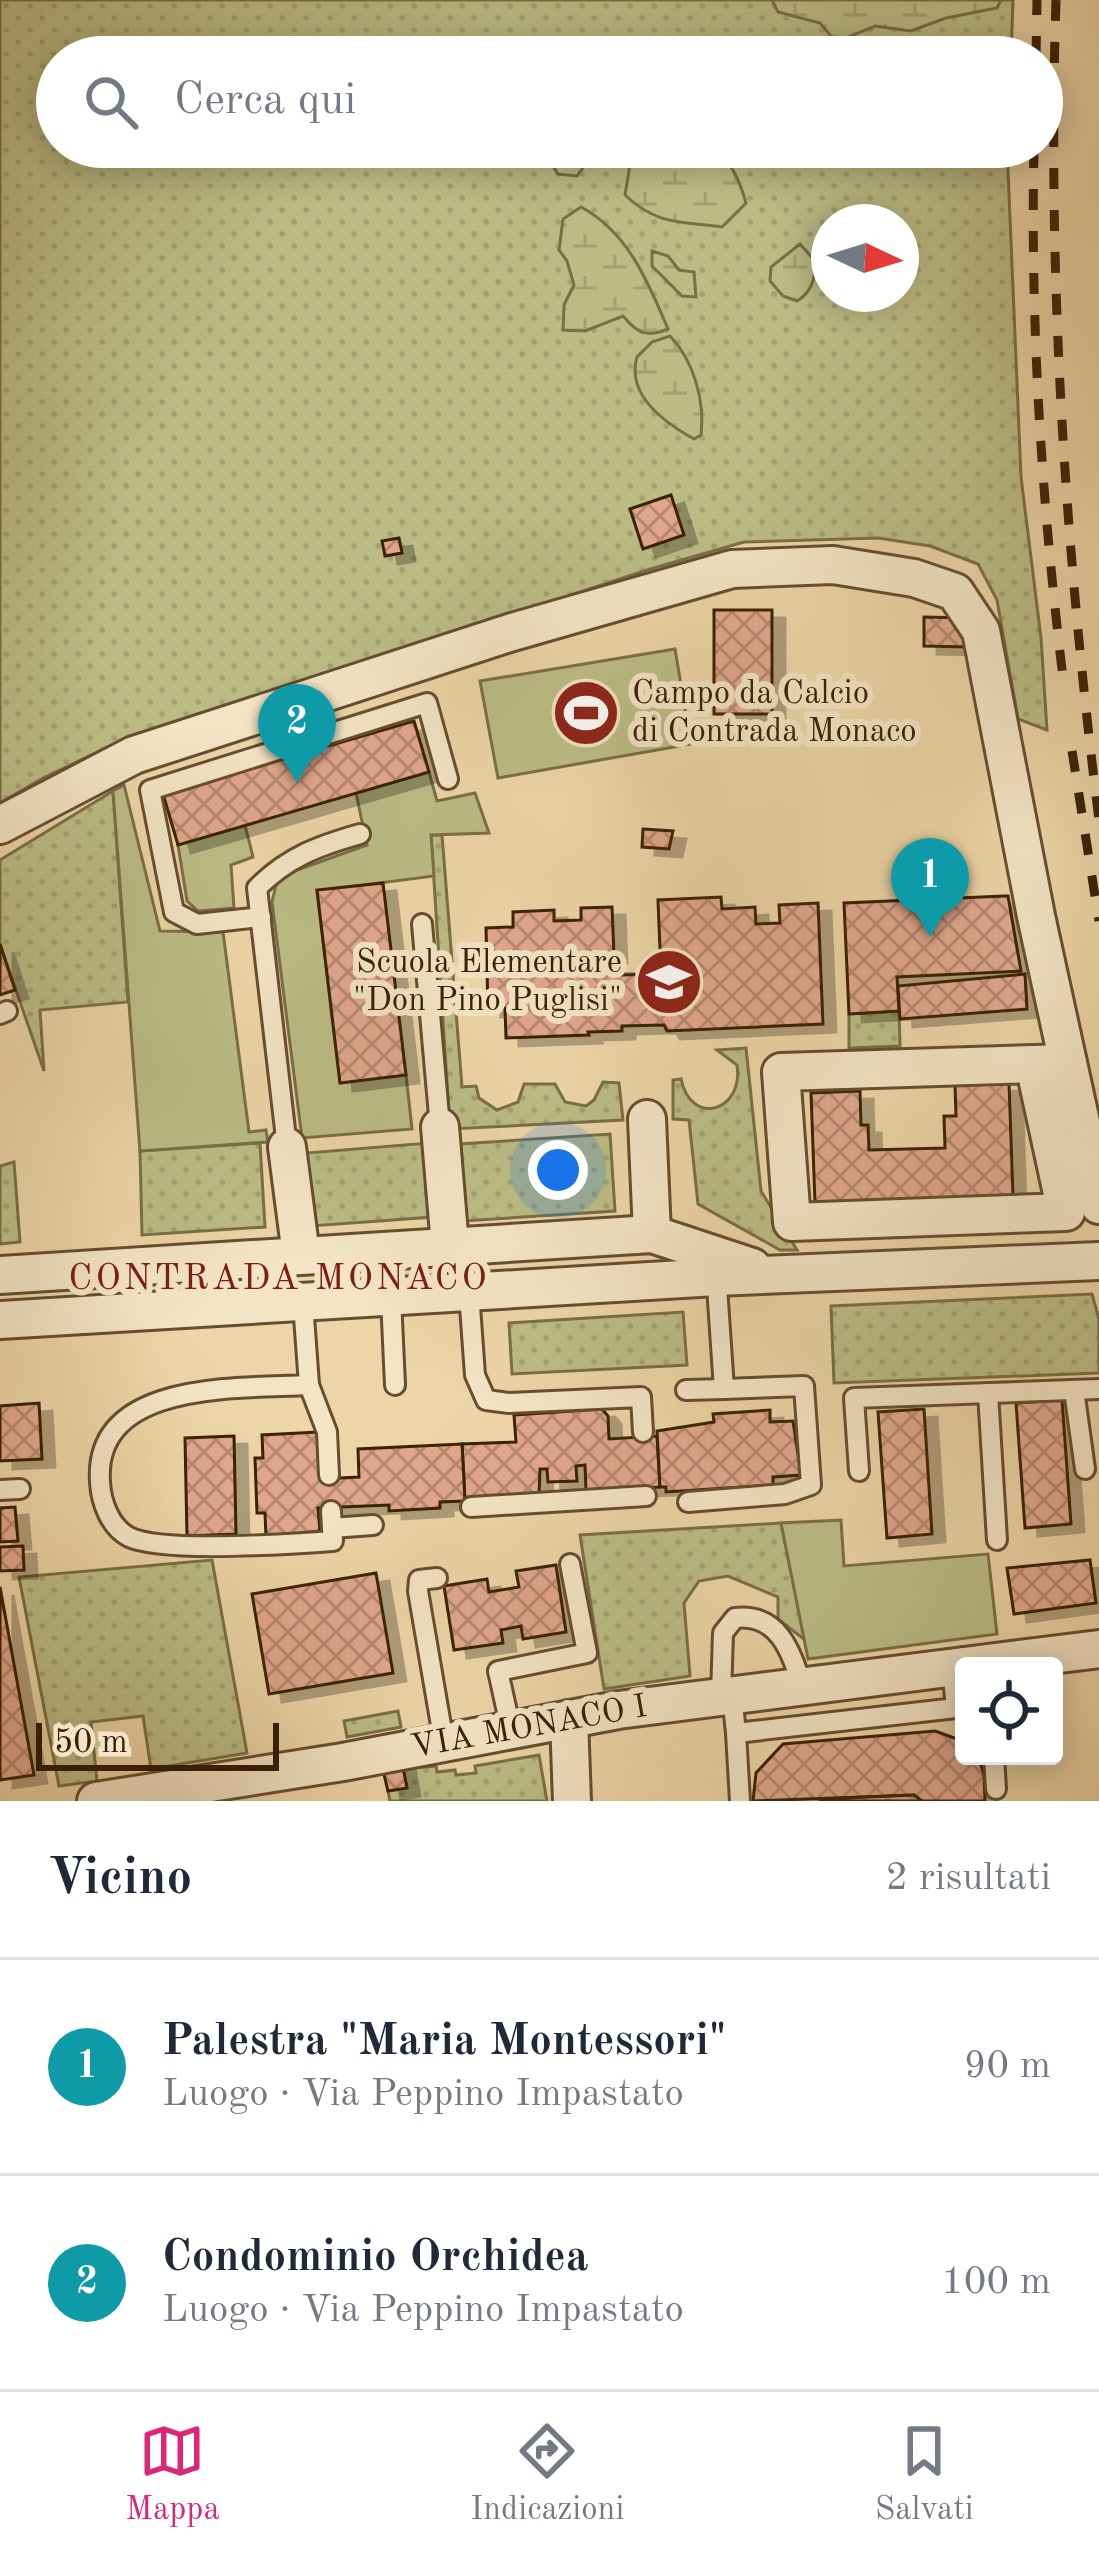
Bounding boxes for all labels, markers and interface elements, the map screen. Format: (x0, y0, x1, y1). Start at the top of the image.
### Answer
search box (36, 36, 1063, 168)
icon: search (78, 69, 144, 135)
text: Cerca qui (174, 79, 357, 124)
north arrow (811, 204, 919, 312)
sports icon: Campo da Calcio di Contrada Monaco (551, 678, 621, 748)
place label: Campo da Calcio di Contrada Monaco (632, 678, 917, 749)
pin: 2 (258, 684, 336, 783)
pin: 1 (891, 838, 969, 937)
place label: Scuola Elementare "Don Pino Puglisi" (353, 947, 622, 1018)
school or university icon: Scuola Elementare "Don Pino Puglisi" (634, 947, 704, 1017)
your location (528, 1140, 588, 1200)
district label: CONTRADA MONACO (68, 1262, 490, 1298)
map controls (955, 1657, 1063, 1765)
button: locate (955, 1657, 1063, 1765)
street label: VIA MONACO I (408, 1691, 650, 1765)
scale bar (36, 1717, 279, 1770)
text: 50 m (54, 1727, 128, 1760)
text: Vicino (48, 1854, 192, 1905)
text: 2 risultati (886, 1859, 1051, 1898)
text: Palestra "Maria Montessori" (162, 2020, 727, 2065)
text: 1 (76, 2047, 98, 2086)
text: 90 m (964, 2047, 1051, 2086)
text: Luogo · Via Peppino Impastato (162, 2075, 684, 2114)
text: Condominio Orchidea (162, 2236, 589, 2281)
text: 2 (76, 2263, 98, 2302)
text: 100 m (941, 2263, 1051, 2302)
text: Luogo · Via Peppino Impastato (162, 2291, 684, 2330)
tab: Mappa (125, 2418, 220, 2531)
tab: Indicazioni (470, 2418, 624, 2531)
tab: Salvati (875, 2418, 974, 2531)

